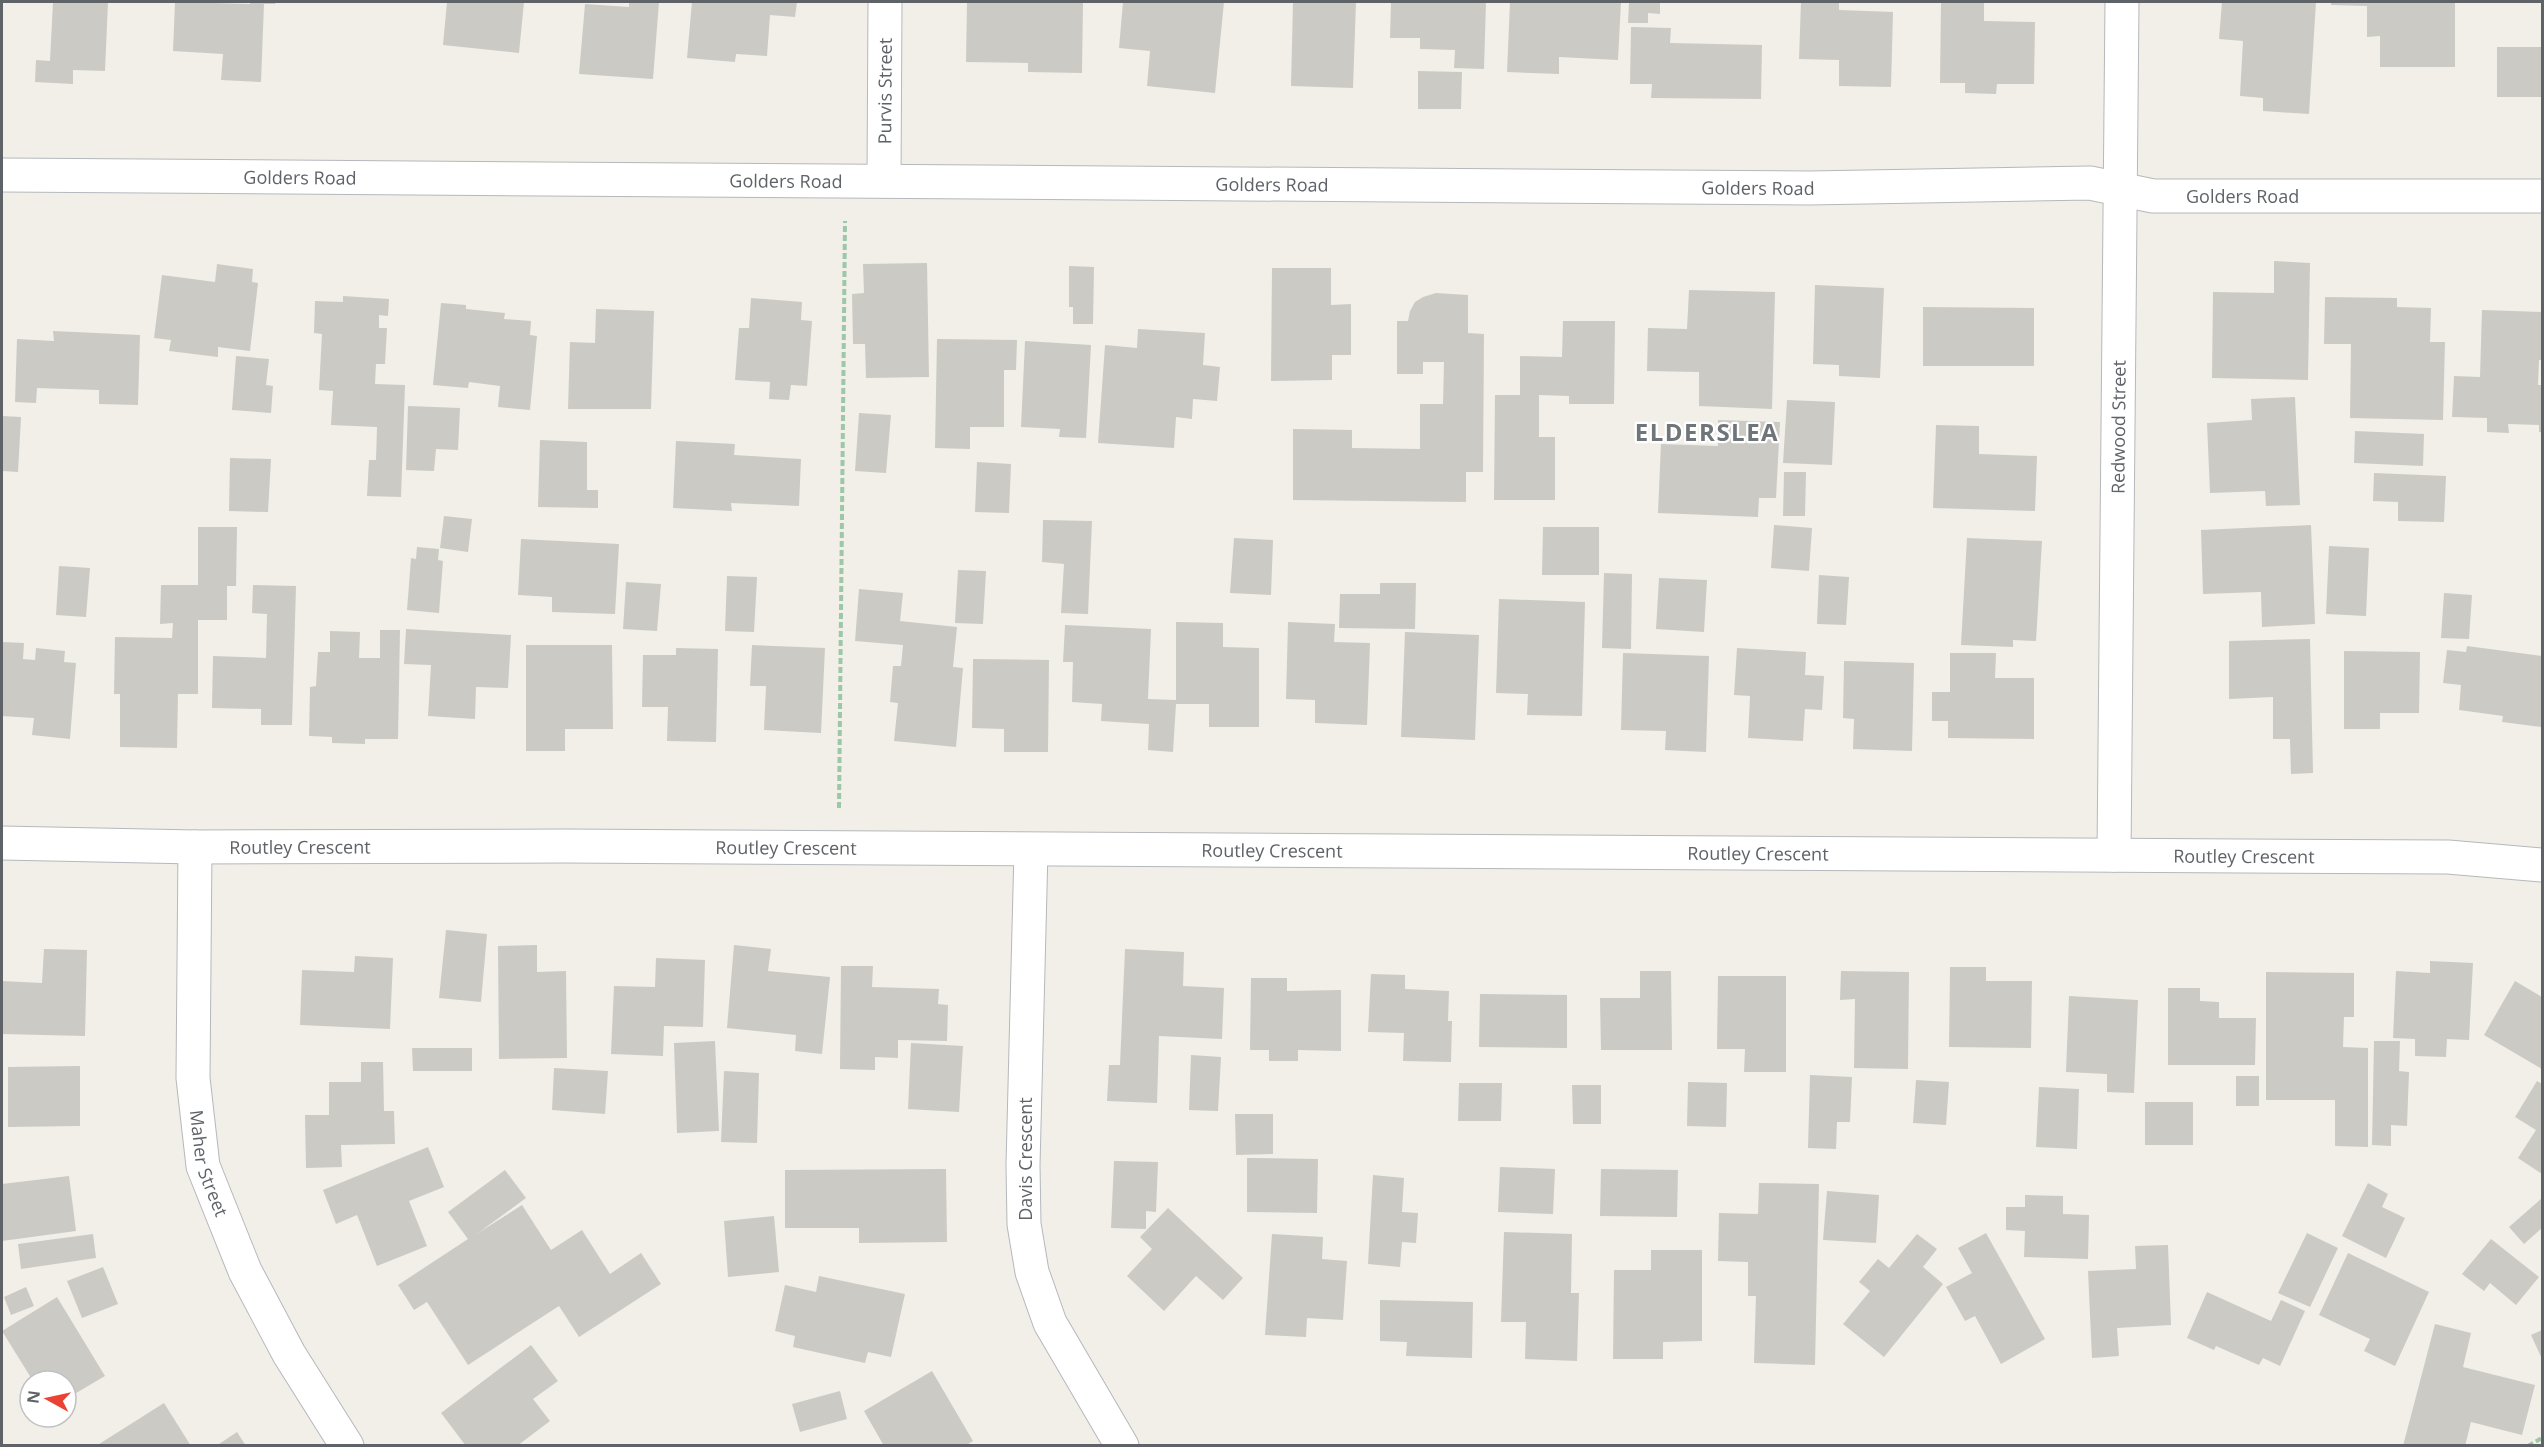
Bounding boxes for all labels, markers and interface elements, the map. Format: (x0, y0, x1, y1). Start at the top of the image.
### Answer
street label: Purvis Street (872, 38, 897, 144)
street label: Golders Road (243, 165, 357, 190)
street label: Golders Road (729, 168, 843, 193)
street label: Golders Road (1215, 172, 1329, 197)
street label: Golders Road (1701, 175, 1815, 200)
street label: Golders Road (2186, 184, 2299, 208)
street label: Redwood Street (2105, 360, 2131, 494)
district label: ELDERSLEA (1635, 415, 1779, 448)
street label: Routley Crescent (229, 835, 371, 859)
street label: Routley Crescent (715, 835, 857, 860)
street label: Routley Crescent (1201, 838, 1343, 863)
street label: Routley Crescent (1687, 841, 1829, 866)
street label: Routley Crescent (2173, 844, 2315, 868)
street label: Davis Crescent (1013, 1097, 1037, 1221)
street label: Maher Street (185, 1109, 234, 1220)
north arrow (18, 1369, 78, 1429)
text: N (21, 1389, 45, 1405)

